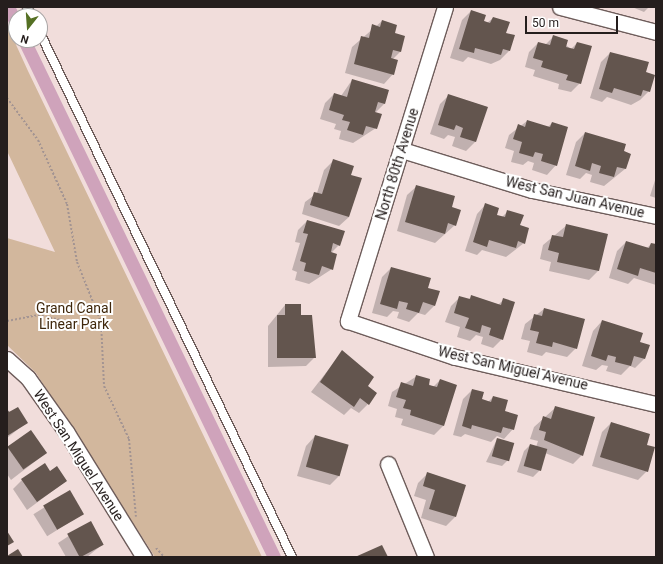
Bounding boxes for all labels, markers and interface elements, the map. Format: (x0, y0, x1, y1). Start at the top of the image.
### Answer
north arrow (8, 8, 48, 48)
scale bar (527, 8, 620, 34)
text: 50 m (532, 16, 559, 30)
text: N (19, 32, 30, 46)
street label: North 80th Avenue (372, 106, 422, 222)
street label: West San Juan Avenue (504, 173, 646, 221)
park label: Grand Canal Linear Park (36, 300, 112, 332)
street label: West San Miguel Avenue (436, 343, 590, 393)
street label: West San Miguel Avenue (30, 386, 128, 524)

